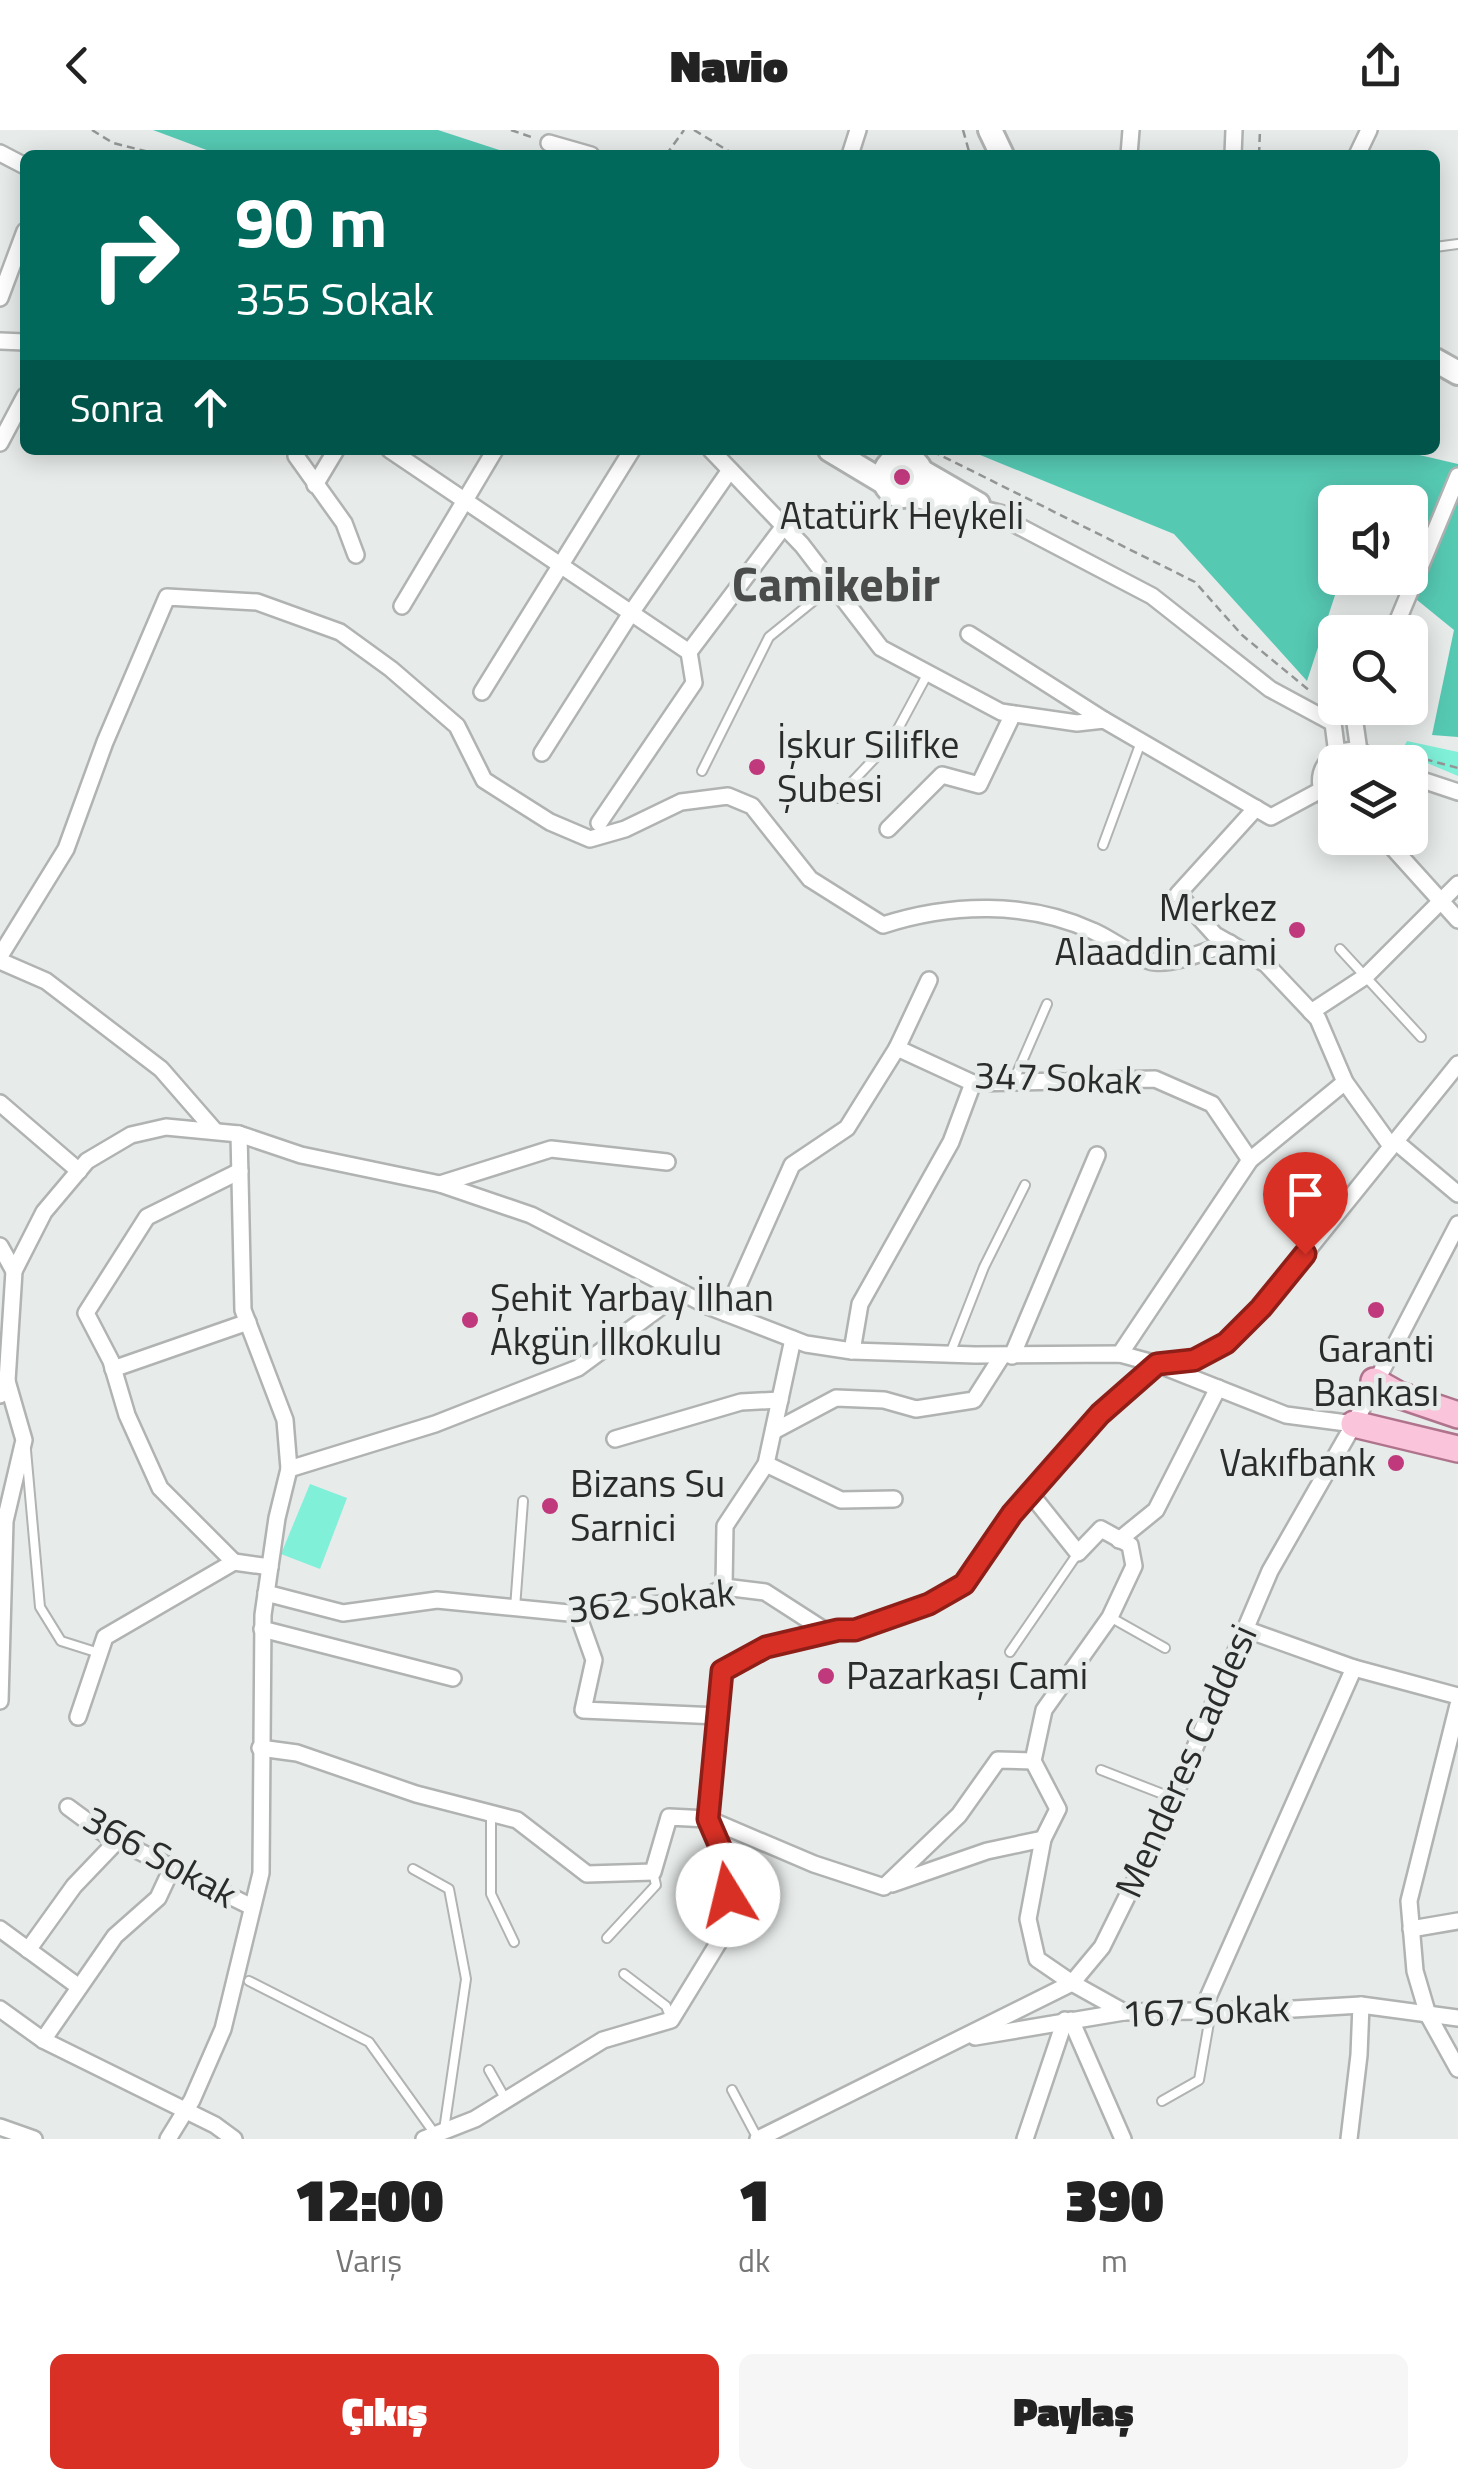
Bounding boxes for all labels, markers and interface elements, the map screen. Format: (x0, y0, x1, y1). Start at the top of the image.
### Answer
text: Navio (670, 31, 788, 99)
icon: back (50, 38, 105, 93)
icon: share (1353, 38, 1408, 93)
text: 90 m (235, 168, 388, 274)
icon: right (70, 190, 200, 320)
text: 355 Sokak (235, 264, 434, 332)
text: Sonra (70, 379, 163, 437)
icon: ahead (183, 380, 238, 435)
marker: Atatürk Heykeli (891, 466, 913, 488)
map controls (1318, 485, 1428, 855)
button: sound (1318, 485, 1428, 595)
place label: Atatürk Heykeli (780, 486, 1024, 544)
district label: Camikebir (732, 547, 940, 620)
button: search (1318, 615, 1428, 725)
place label: İşkur Silifke Şubesi (777, 715, 959, 817)
button: layers (1318, 745, 1428, 855)
marker: İşkur Silifke Şubesi (746, 756, 768, 778)
place label: Merkez Alaaddin cami (1055, 878, 1277, 980)
marker: Merkez Alaaddin cami (1286, 919, 1308, 941)
street label: 347 Sokak (973, 1045, 1143, 1109)
pin (1263, 1152, 1348, 1255)
icon: arrive (1278, 1167, 1333, 1222)
place label: Şehit Yarbay İlhan Akgün İlkokulu (490, 1268, 774, 1370)
marker: Garanti Bankası (1365, 1299, 1387, 1321)
marker: Şehit Yarbay İlhan Akgün İlkokulu (459, 1309, 481, 1331)
place label: Garanti Bankası (1313, 1319, 1439, 1421)
place label: Vakıfbank (1219, 1433, 1376, 1491)
marker: Vakıfbank (1385, 1452, 1407, 1474)
place label: Bizans Su Sarnici (570, 1454, 725, 1556)
marker: Bizans Su Sarnici (539, 1495, 561, 1517)
street label: 362 Sokak (564, 1562, 738, 1638)
street label: Menderes Caddesi (1099, 1615, 1271, 1907)
place label: Pazarkaşı Cami (846, 1646, 1088, 1704)
marker: Pazarkaşı Cami (815, 1665, 837, 1687)
street label: 366 Sokak (73, 1790, 248, 1922)
position arrow (676, 1843, 780, 1947)
street label: 167 Sokak (1121, 1978, 1291, 2042)
text: 12:00 (294, 2153, 443, 2244)
text: 1 (738, 2153, 771, 2244)
text: 390 (1065, 2153, 1164, 2244)
text: Varış (335, 2236, 402, 2284)
text: dk (738, 2236, 770, 2284)
text: m (1101, 2236, 1128, 2284)
button: Çıkış (50, 2354, 719, 2469)
button: Paylaş (739, 2354, 1408, 2469)

